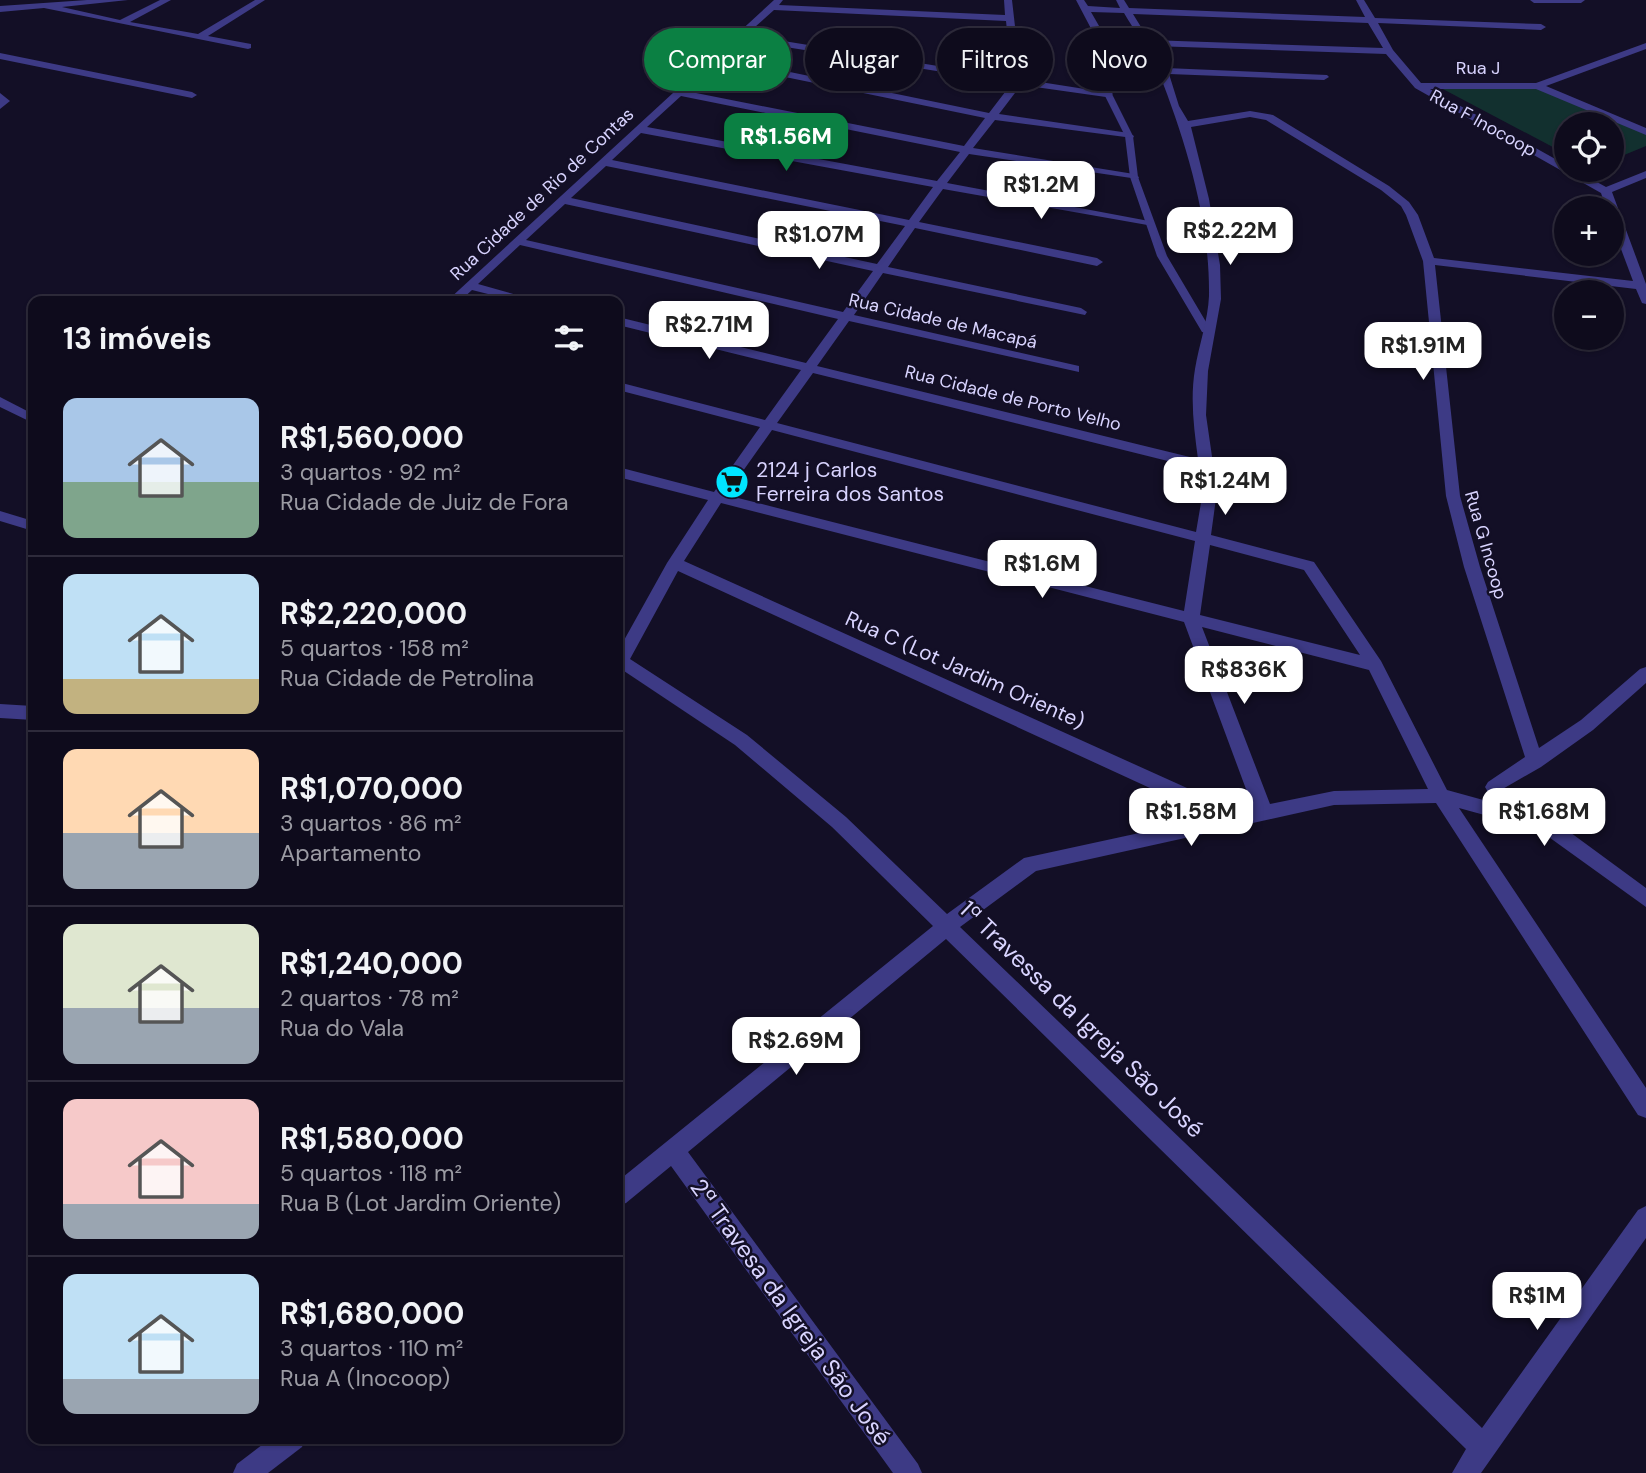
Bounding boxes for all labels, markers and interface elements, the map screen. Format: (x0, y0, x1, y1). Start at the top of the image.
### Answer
chip: Comprar (644, 28, 791, 91)
chip: Alugar (805, 28, 923, 91)
chip: Filtros (937, 28, 1053, 91)
chip: Novo (1067, 28, 1172, 91)
street label: Rua J (1456, 56, 1500, 80)
street label: Rua F Inocoop (1426, 84, 1540, 162)
street label: Rua Cidade de Rio de Contas (445, 102, 639, 286)
map controls (1554, 112, 1624, 350)
button: locate (1554, 112, 1624, 182)
pin: R$1.56M (721, 114, 851, 173)
text: R$1.56M (740, 121, 832, 151)
pin: R$1.2M (984, 162, 1098, 221)
text: R$1.2M (1003, 169, 1079, 199)
button: + (1554, 196, 1624, 266)
pin: R$2.22M (1165, 208, 1295, 267)
pin: R$1.07M (754, 212, 884, 271)
text: R$2.22M (1183, 215, 1277, 245)
text: R$1.07M (774, 219, 864, 249)
button: − (1554, 280, 1624, 350)
street label: Rua Cidade de Macapá (846, 288, 1040, 354)
pin: R$2.71M (644, 302, 774, 361)
text: R$2.71M (665, 309, 753, 339)
text: 13 imóveis (63, 319, 212, 358)
icon: filters (550, 319, 588, 357)
pin: R$1.91M (1358, 322, 1488, 382)
text: R$1.91M (1380, 330, 1466, 360)
street label: Rua Cidade de Porto Velho (902, 359, 1124, 437)
text: R$1,560,000 (280, 418, 464, 457)
icon: home (119, 426, 203, 510)
place label: 2124 j Carlos Ferreira dos Santos (756, 456, 944, 508)
text: 3 quartos · 92 m² (280, 457, 461, 487)
pin: R$1.24M (1160, 458, 1290, 517)
supermarket icon: 2124 j Carlos Ferreira dos Santos (713, 463, 751, 501)
text: R$1.24M (1179, 465, 1271, 495)
text: Rua Cidade de Juiz de Fora (280, 487, 569, 517)
street label: Rua G Incoop (1459, 488, 1513, 602)
pin: R$1.6M (985, 540, 1099, 600)
text: R$1.6M (1004, 548, 1080, 578)
text: R$2,220,000 (280, 594, 467, 633)
icon: home (119, 602, 203, 686)
street label: Rua C (Lot Jardim Oriente) (841, 605, 1089, 735)
text: 5 quartos · 158 m² (280, 633, 469, 663)
pin: R$836K (1187, 646, 1301, 706)
text: R$836K (1201, 654, 1287, 684)
text: Rua Cidade de Petrolina (280, 663, 534, 693)
text: R$1,070,000 (280, 769, 463, 808)
icon: home (119, 777, 203, 861)
pin: R$1.58M (1126, 788, 1256, 848)
pin: R$1.68M (1479, 788, 1609, 848)
text: R$1.58M (1145, 796, 1237, 826)
text: R$1.68M (1498, 796, 1590, 826)
text: 3 quartos · 86 m² (280, 808, 462, 838)
text: Apartamento (280, 838, 421, 868)
street label: 1ª Travessa da Igreja São José (953, 894, 1211, 1144)
text: R$1,240,000 (280, 944, 463, 983)
icon: home (119, 952, 203, 1036)
text: 2 quartos · 78 m² (280, 983, 459, 1013)
text: Rua do Vala (280, 1013, 404, 1043)
pin: R$2.69M (731, 1018, 861, 1077)
text: R$2.69M (748, 1025, 844, 1055)
text: R$1,580,000 (280, 1119, 464, 1158)
icon: home (119, 1127, 203, 1211)
text: 5 quartos · 118 m² (280, 1158, 462, 1188)
street label: 2ª Travesa da Igreja São José (684, 1172, 898, 1452)
text: Rua B (Lot Jardim Oriente) (280, 1188, 561, 1218)
pin: R$1M (1496, 1272, 1578, 1332)
text: R$1M (1508, 1280, 1566, 1310)
text: R$1,680,000 (280, 1294, 464, 1333)
icon: home (119, 1302, 203, 1386)
text: 3 quartos · 110 m² (280, 1333, 463, 1363)
text: Rua A (Inocoop) (280, 1363, 450, 1393)

